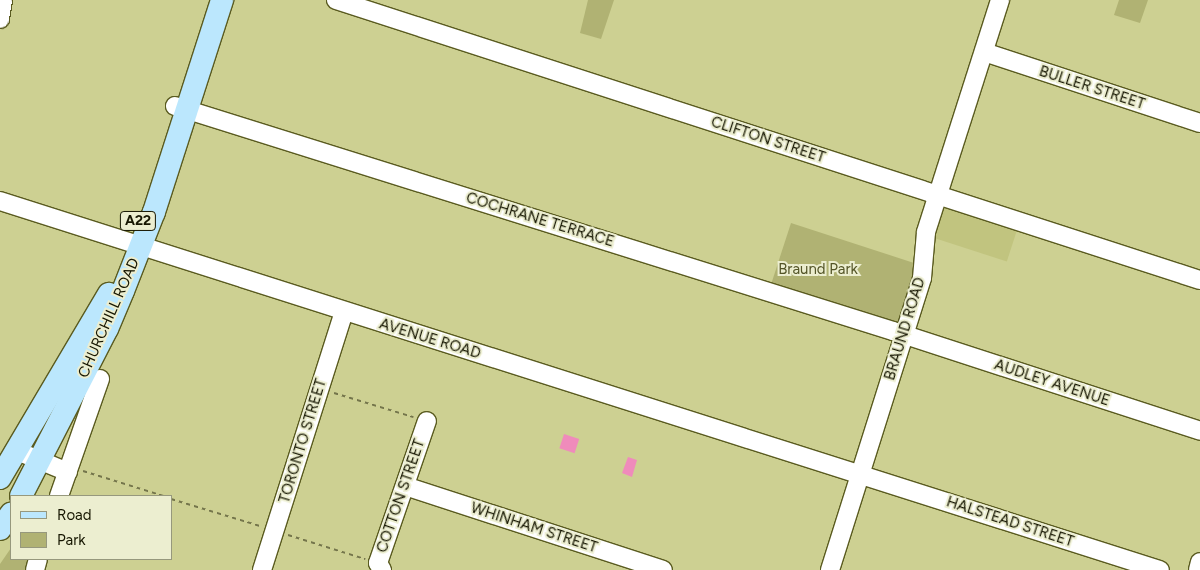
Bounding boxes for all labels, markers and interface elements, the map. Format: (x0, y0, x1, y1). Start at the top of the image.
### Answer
street label: BULLER STREET (1037, 62, 1147, 114)
street label: CLIFTON STREET (709, 113, 827, 167)
street label: COCHRANE TERRACE (464, 189, 616, 251)
road number: A22 (119, 210, 157, 232)
street label: CHURCHILL ROAD (75, 255, 143, 381)
park label: Braund Park (778, 261, 858, 279)
street label: BRAUND ROAD (881, 275, 929, 383)
street label: AVENUE ROAD (377, 315, 483, 363)
street label: AUDLEY AVENUE (992, 356, 1112, 410)
street label: TORONTO STREET (276, 377, 330, 505)
street label: COTTON STREET (373, 437, 429, 555)
street label: HALSTEAD STREET (944, 493, 1076, 551)
legend (10, 495, 172, 560)
street label: WHINHAM STREET (468, 499, 600, 557)
text: Road (57, 506, 92, 524)
text: Park (57, 531, 86, 549)

